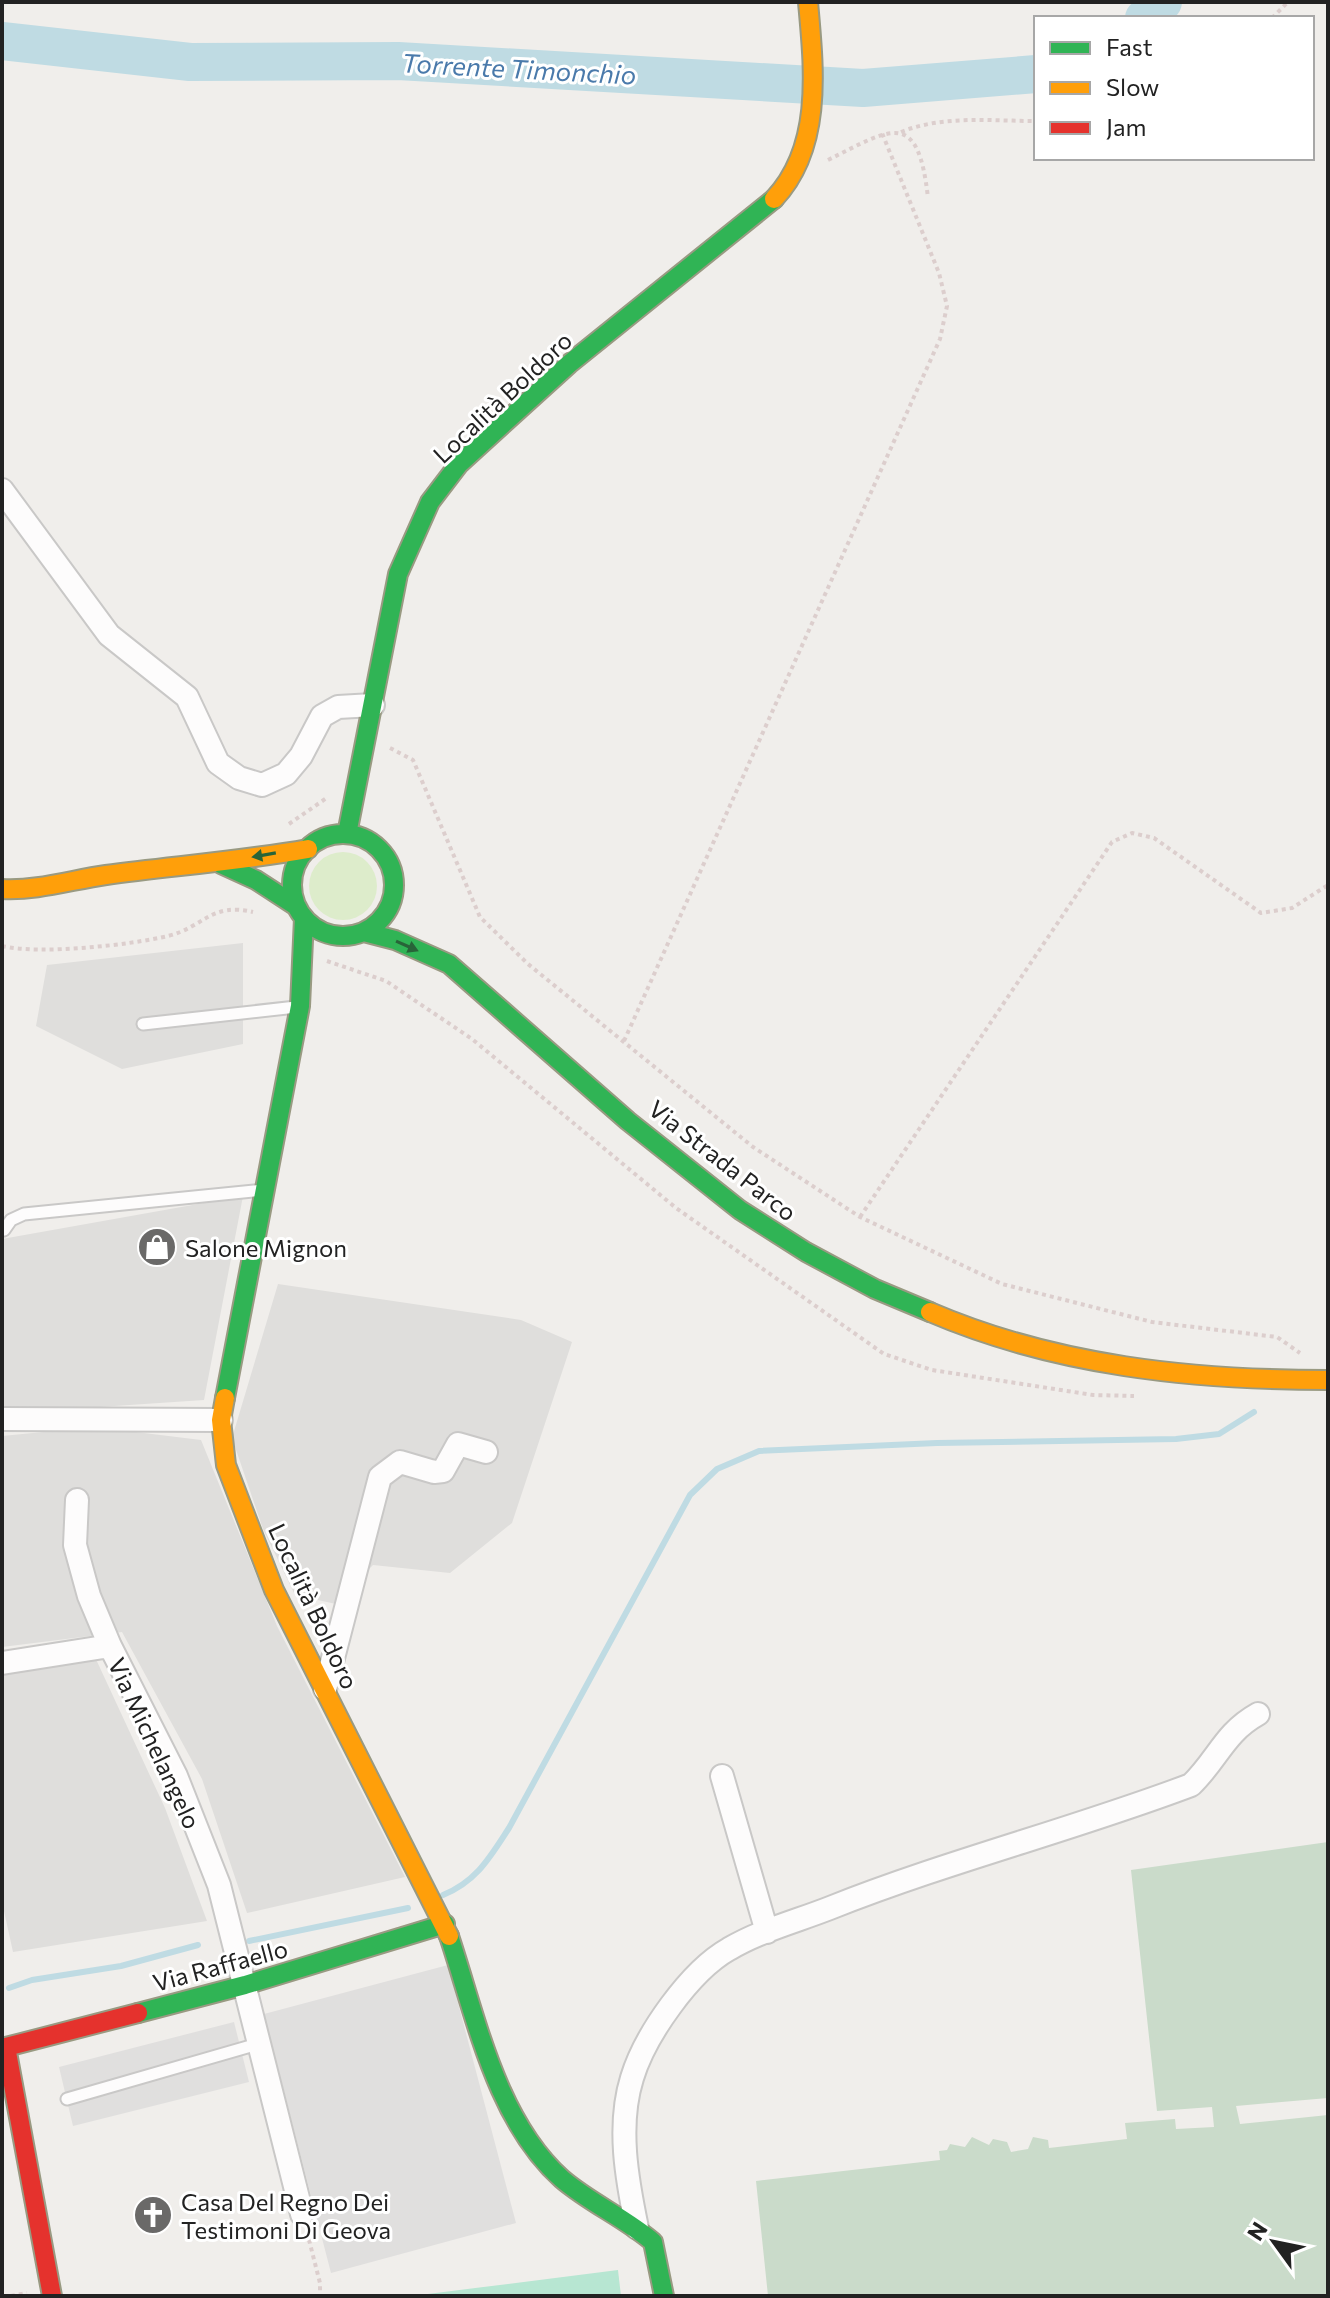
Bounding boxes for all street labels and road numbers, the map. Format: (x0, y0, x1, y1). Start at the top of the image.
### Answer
street label: Località Boldoro (427, 325, 577, 469)
street label: Via Strada Parco (643, 1093, 803, 1227)
street label: Località Boldoro (263, 1519, 365, 1693)
street label: Via Michelangelo (103, 1653, 207, 1833)
street label: Via Raffaello (149, 1933, 291, 1997)

